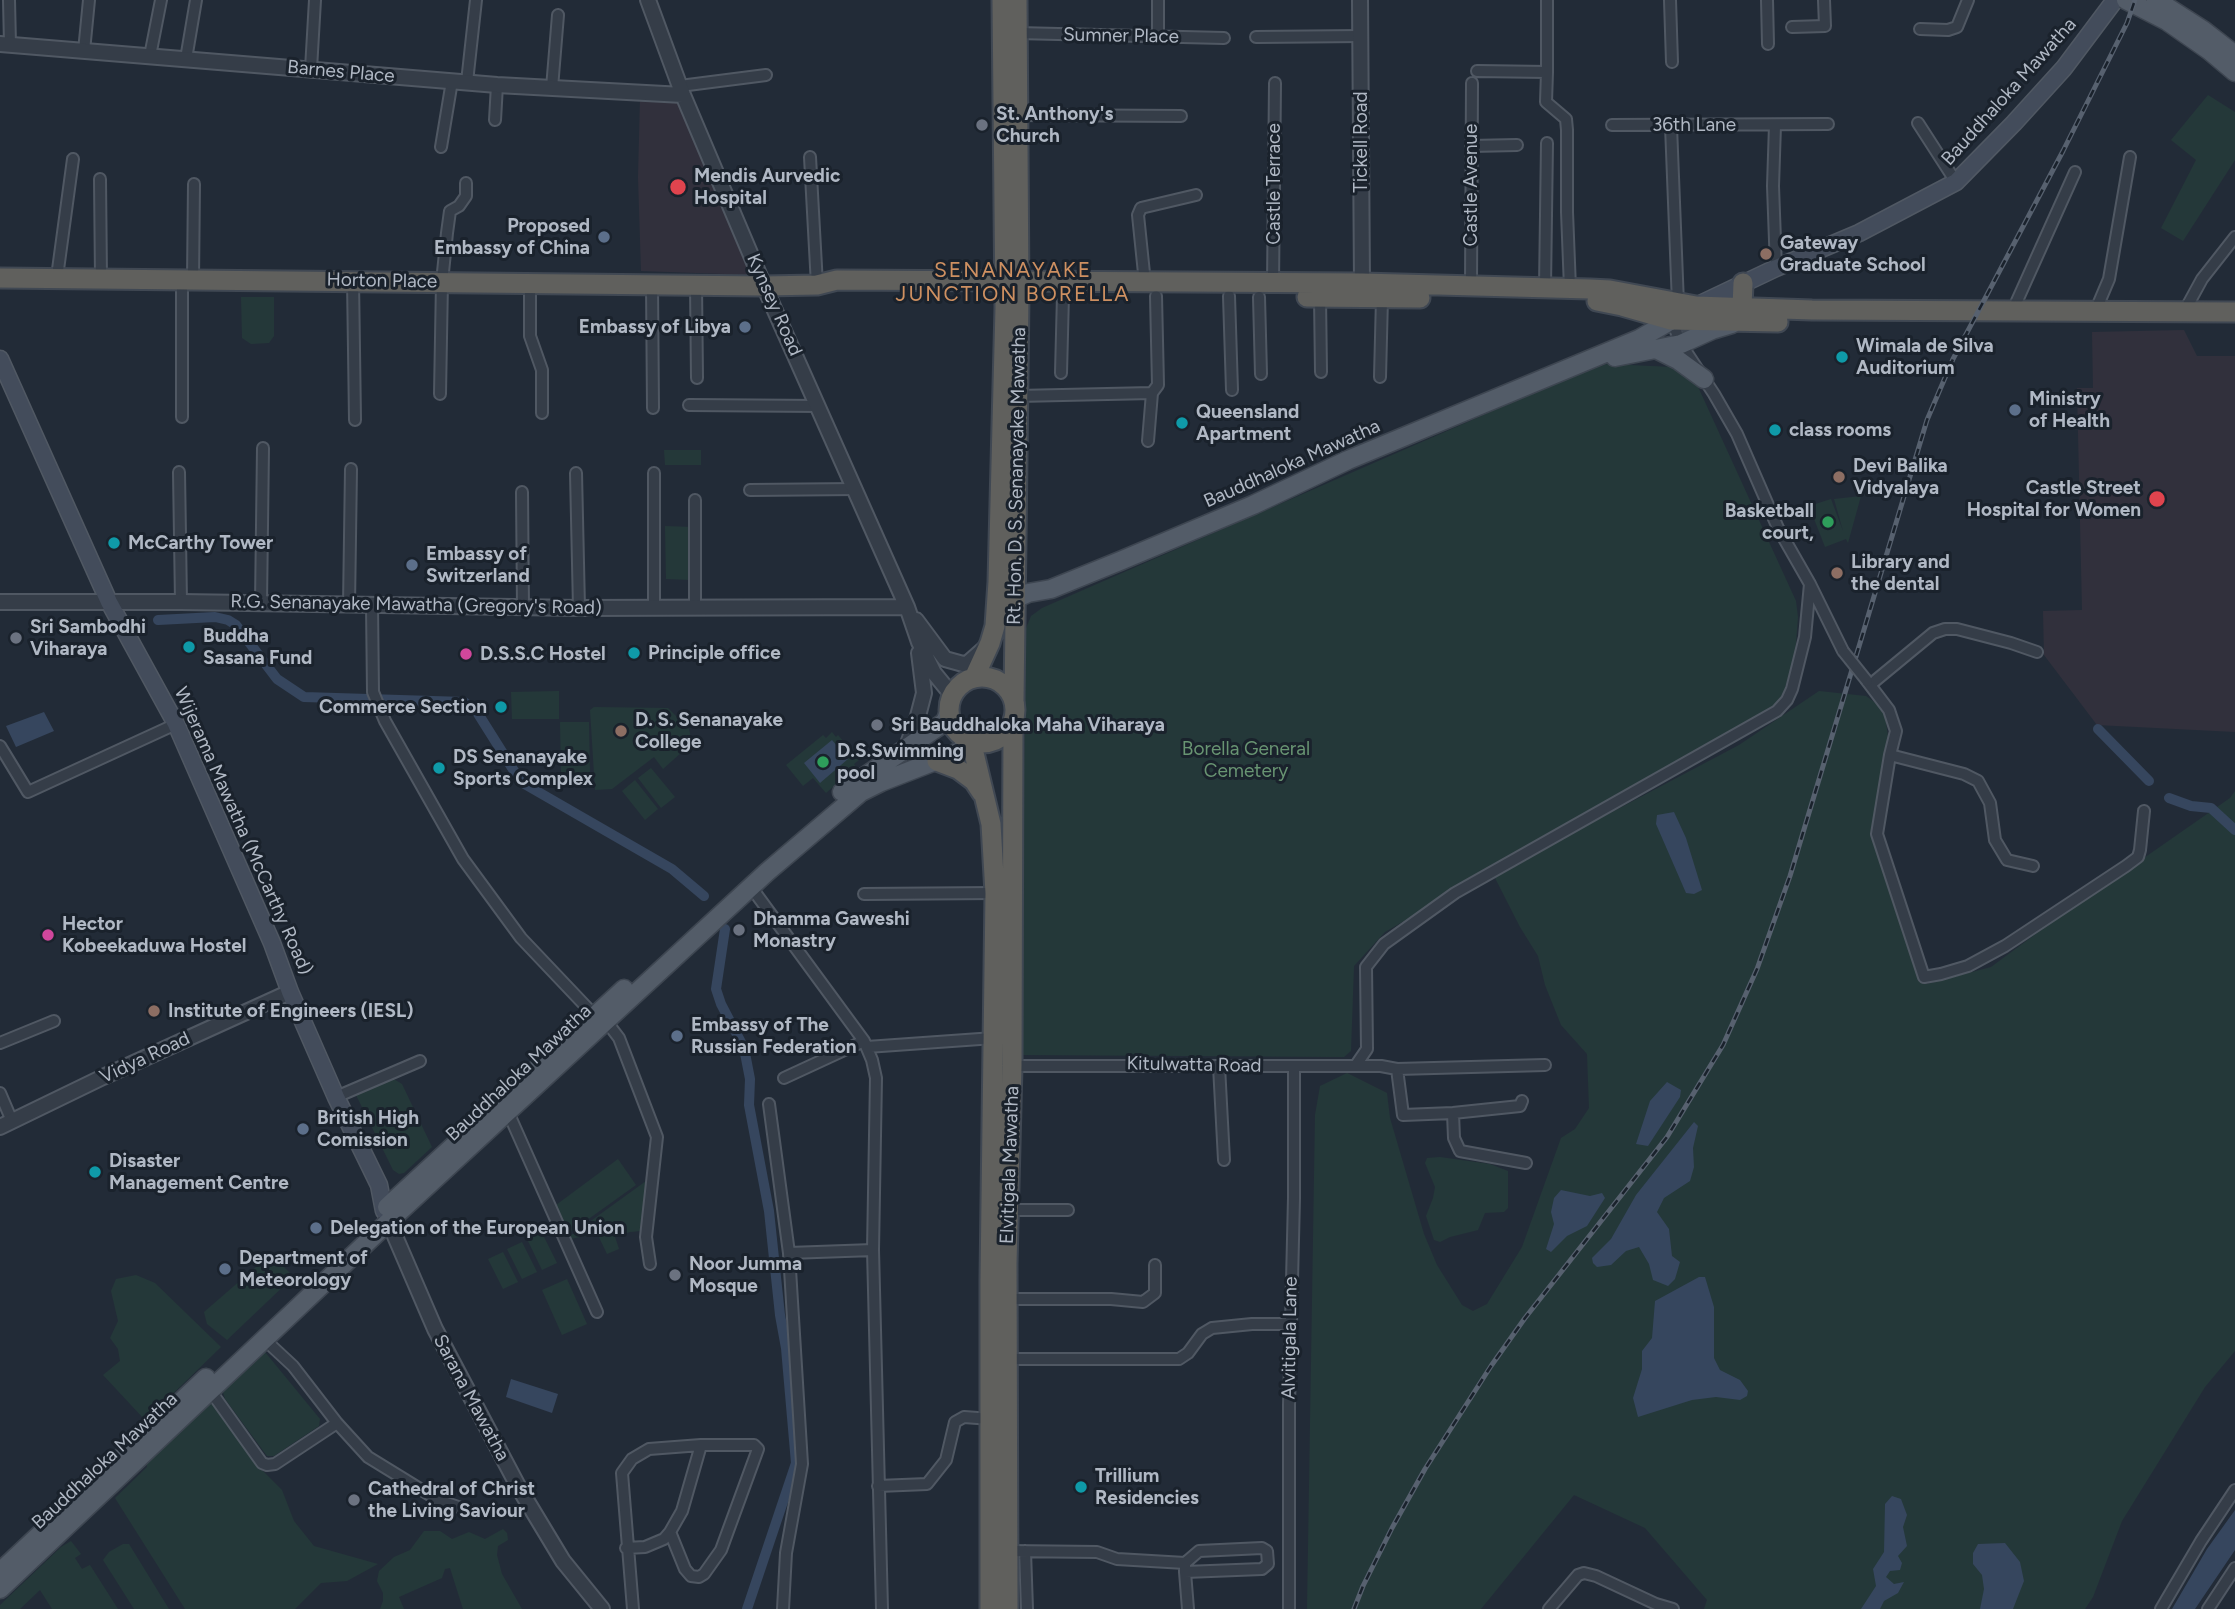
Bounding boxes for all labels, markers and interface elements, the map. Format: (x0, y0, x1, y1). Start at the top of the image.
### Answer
street label: Bauddhaloka Mawatha (1937, 14, 2081, 170)
street label: Sumner Place (1063, 24, 1179, 48)
street label: Barnes Place (286, 56, 396, 88)
street label: Tickell Road (1350, 91, 1372, 193)
place label: St. Anthony's Church (996, 103, 1113, 147)
street label: 36th Lane (1652, 114, 1736, 136)
marker: St. Anthony's Church (974, 117, 990, 133)
street label: Castle Terrace (1263, 123, 1285, 245)
street label: Castle Avenue (1460, 124, 1482, 246)
place label: Mendis Aurvedic Hospital (694, 165, 840, 209)
marker: Mendis Aurvedic Hospital (668, 177, 688, 197)
place label: Proposed Embassy of China (434, 215, 590, 259)
marker: Proposed Embassy of China (596, 229, 612, 245)
place label: Gateway Graduate School (1780, 232, 1926, 276)
marker: Gateway Graduate School (1758, 246, 1774, 262)
street label: Kynsey Road (741, 250, 807, 360)
district label: SENANAYAKE JUNCTION BORELLA (898, 258, 1128, 308)
street label: Horton Place (326, 269, 438, 293)
place label: Embassy of Libya (579, 316, 731, 338)
marker: Embassy of Libya (737, 319, 753, 335)
street label: Rt. Hon. D. S. Senanayake Mawatha (1003, 327, 1031, 625)
place label: Wimala de Silva Auditorium (1856, 335, 1994, 379)
marker: Wimala de Silva Auditorium (1834, 349, 1850, 365)
place label: Ministry of Health (2029, 388, 2110, 432)
place label: Queensland Apartment (1196, 401, 1299, 445)
marker: Ministry of Health (2007, 402, 2023, 418)
marker: Queensland Apartment (1174, 415, 1190, 431)
street label: Bauddhaloka Mawatha (1200, 415, 1384, 513)
place label: class rooms (1789, 419, 1891, 441)
marker: class rooms (1767, 422, 1783, 438)
place label: Devi Balika Vidyalaya (1853, 455, 1948, 499)
marker: Devi Balika Vidyalaya (1831, 469, 1847, 485)
place label: Castle Street Hospital for Women (1967, 477, 2141, 521)
marker: Castle Street Hospital for Women (2147, 489, 2167, 509)
place label: Basketball court, (1725, 500, 1814, 544)
marker: Basketball court, (1820, 514, 1836, 530)
place label: McCarthy Tower (128, 532, 273, 554)
marker: McCarthy Tower (106, 535, 122, 551)
place label: Embassy of Switzerland (426, 543, 530, 587)
place label: Library and the dental (1851, 551, 1950, 595)
marker: Embassy of Switzerland (404, 557, 420, 573)
marker: Library and the dental (1829, 565, 1845, 581)
street label: R.G. Senanayake Mawatha (Gregory's Road) (230, 590, 602, 620)
place label: Sri Sambodhi Viharaya (30, 616, 146, 660)
place label: Buddha Sasana Fund (203, 625, 312, 669)
marker: Sri Sambodhi Viharaya (8, 630, 24, 646)
marker: Buddha Sasana Fund (181, 639, 197, 655)
place label: Principle office (648, 642, 781, 664)
place label: D.S.S.C Hostel (480, 643, 606, 665)
marker: Principle office (626, 645, 642, 661)
marker: D.S.S.C Hostel (458, 646, 474, 662)
street label: Wijerama Mawatha (McCarthy Road) (169, 684, 317, 978)
place label: Commerce Section (319, 696, 487, 718)
marker: Commerce Section (493, 699, 509, 715)
place label: D. S. Senanayake College (635, 709, 783, 753)
place label: Sri Bauddhaloka Maha Viharaya (891, 714, 1165, 736)
marker: Sri Bauddhaloka Maha Viharaya (869, 717, 885, 733)
marker: D. S. Senanayake College (613, 723, 629, 739)
park label: Borella General Cemetery (1182, 738, 1310, 782)
place label: D.S.Swimming pool (837, 740, 964, 784)
place label: DS Senanayake Sports Complex (453, 746, 593, 790)
marker: D.S.Swimming pool (815, 754, 831, 770)
marker: DS Senanayake Sports Complex (431, 760, 447, 776)
place label: Dhamma Gaweshi Monastry (753, 908, 910, 952)
place label: Hector Kobeekaduwa Hostel (62, 913, 246, 957)
marker: Dhamma Gaweshi Monastry (731, 922, 747, 938)
marker: Hector Kobeekaduwa Hostel (40, 927, 56, 943)
place label: Institute of Engineers (IESL) (168, 1000, 413, 1022)
street label: Bauddhaloka Mawatha (442, 1000, 596, 1146)
marker: Institute of Engineers (IESL) (146, 1003, 162, 1019)
place label: Embassy of The Russian Federation (691, 1014, 857, 1058)
street label: Vidya Road (96, 1027, 194, 1089)
marker: Embassy of The Russian Federation (669, 1028, 685, 1044)
street label: Kitulwatta Road (1126, 1052, 1262, 1078)
street label: Elvitigala Mawatha (996, 1086, 1024, 1244)
place label: British High Comission (317, 1107, 419, 1151)
marker: British High Comission (295, 1121, 311, 1137)
place label: Disaster Management Centre (109, 1150, 289, 1194)
marker: Disaster Management Centre (87, 1164, 103, 1180)
place label: Delegation of the European Union (330, 1217, 625, 1239)
marker: Delegation of the European Union (308, 1220, 324, 1236)
place label: Department of Meteorology (239, 1247, 368, 1291)
place label: Noor Jumma Mosque (689, 1253, 802, 1297)
marker: Department of Meteorology (217, 1261, 233, 1277)
marker: Noor Jumma Mosque (667, 1267, 683, 1283)
street label: Alvitigala Lane (1278, 1276, 1302, 1400)
street label: Sarana Mawatha (428, 1331, 514, 1465)
street label: Bauddhaloka Mawatha (28, 1388, 182, 1534)
place label: Trillium Residencies (1095, 1465, 1199, 1509)
place label: Cathedral of Christ the Living Saviour (368, 1478, 535, 1522)
marker: Trillium Residencies (1073, 1479, 1089, 1495)
marker: Cathedral of Christ the Living Saviour (346, 1492, 362, 1508)

